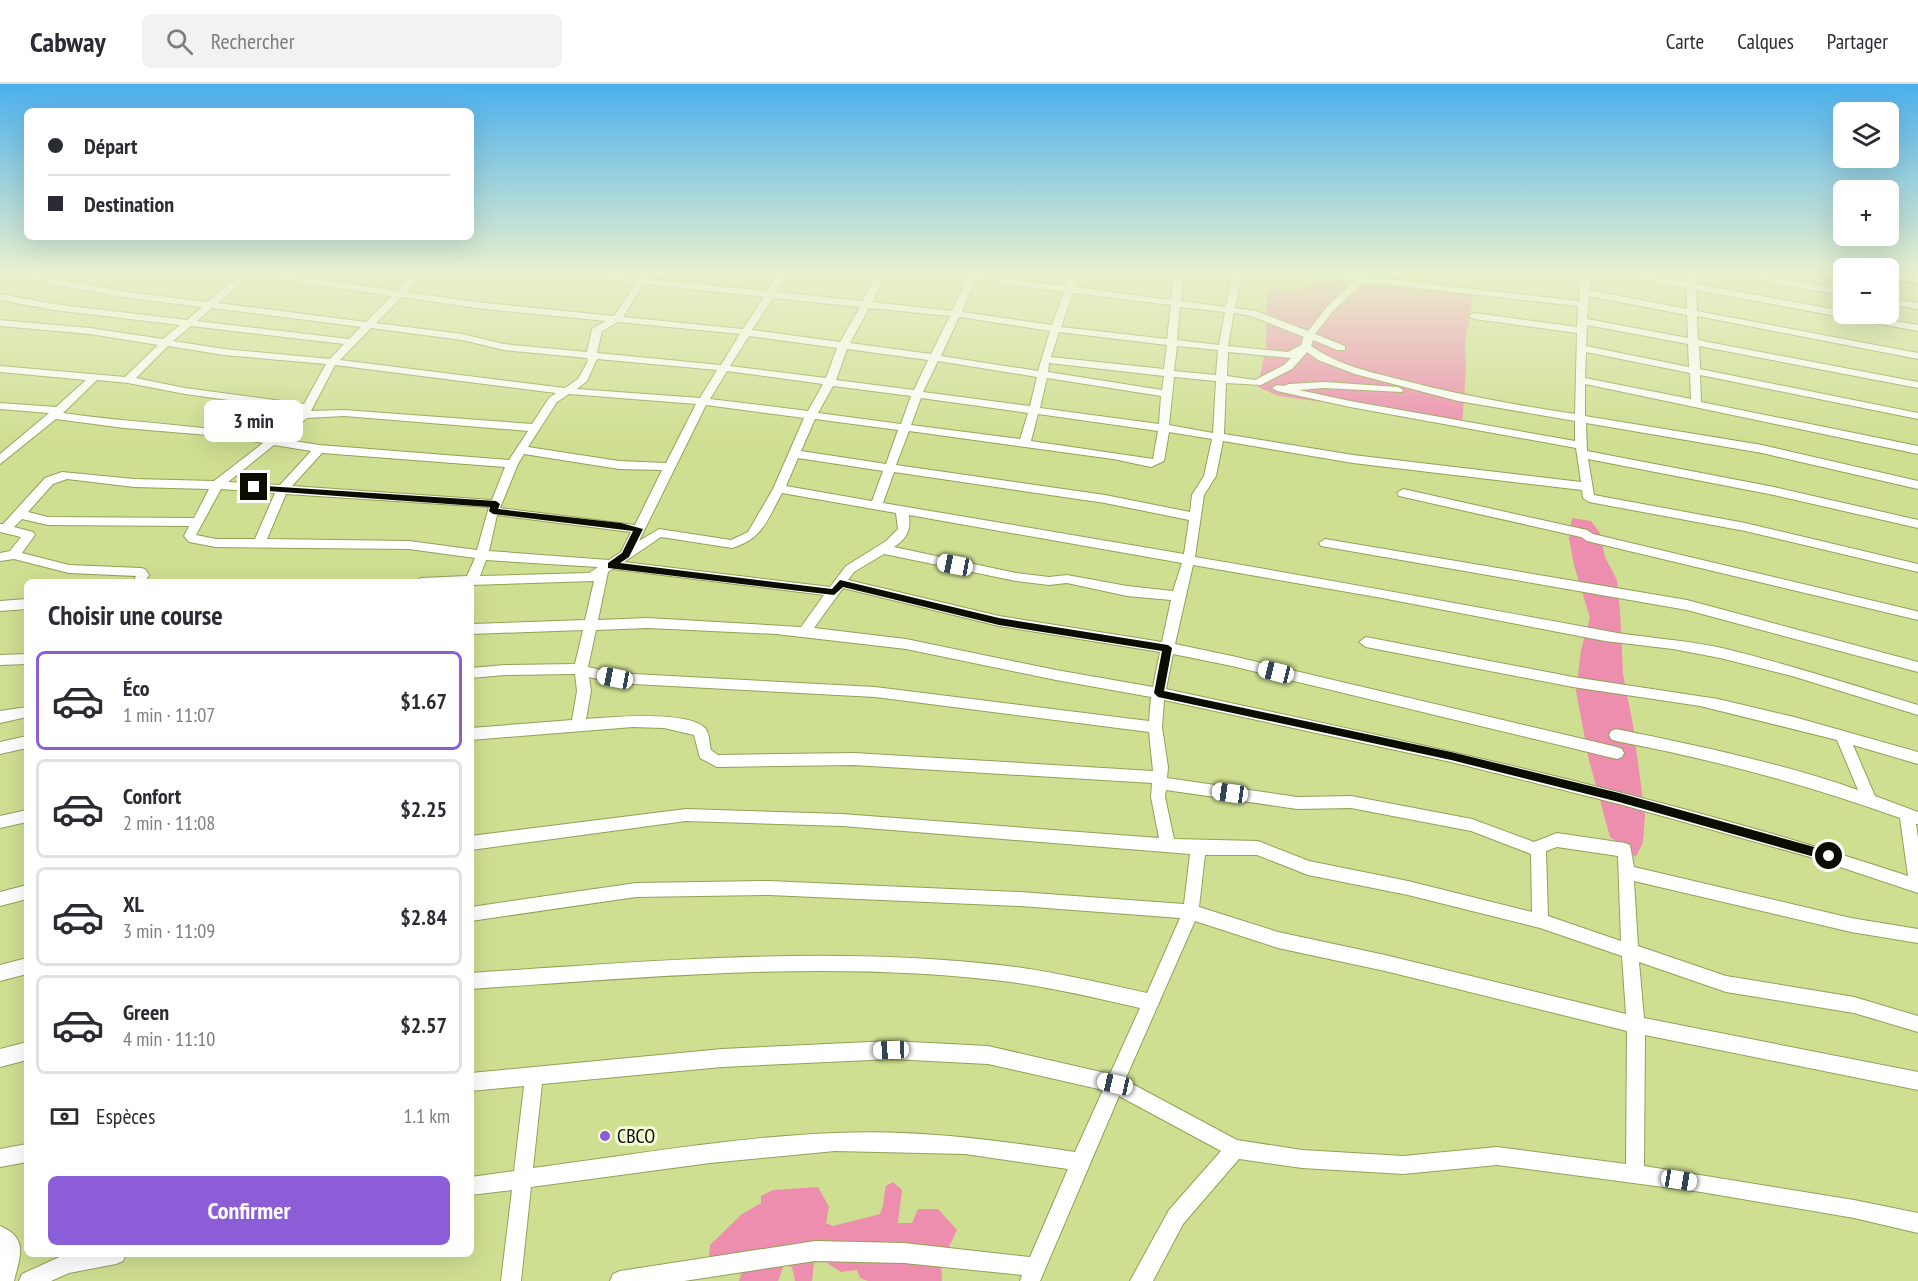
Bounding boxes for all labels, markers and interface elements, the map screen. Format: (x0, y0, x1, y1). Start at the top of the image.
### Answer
search box (142, 14, 562, 68)
text: Cabway (30, 23, 106, 60)
icon: search (163, 25, 196, 58)
text: Rechercher (211, 27, 295, 55)
text: Carte (1666, 28, 1704, 55)
text: Calques (1737, 28, 1794, 55)
text: Partager (1827, 28, 1888, 55)
map controls (1833, 102, 1899, 324)
button: layers (1833, 102, 1899, 168)
text: Départ (84, 132, 138, 160)
button: + (1833, 180, 1899, 246)
text: Destination (84, 190, 174, 218)
button: − (1833, 258, 1899, 324)
callout: 3 min (204, 400, 304, 442)
text: 3 min (233, 408, 274, 434)
route end (240, 473, 267, 500)
car (936, 553, 974, 577)
text: Choisir une course (48, 598, 223, 632)
car (1256, 659, 1296, 685)
car (596, 666, 634, 690)
icon: car (51, 674, 105, 728)
text: Éco (123, 674, 150, 702)
text: $1.67 (400, 687, 447, 715)
text: 1 min · 11:07 (123, 702, 215, 728)
icon: car (51, 782, 105, 836)
text: Confort (123, 782, 181, 810)
car (1211, 782, 1249, 804)
text: $2.25 (400, 795, 447, 823)
text: 2 min · 11:08 (123, 810, 215, 836)
route start (1815, 842, 1842, 869)
icon: car (51, 890, 105, 944)
text: XL (123, 890, 144, 918)
text: $2.84 (400, 903, 447, 931)
text: 3 min · 11:09 (123, 918, 215, 944)
icon: car (51, 998, 105, 1052)
text: Green (123, 998, 169, 1026)
text: $2.57 (400, 1011, 447, 1039)
text: 4 min · 11:10 (123, 1026, 215, 1052)
car (873, 1040, 909, 1060)
car (1095, 1071, 1135, 1097)
icon: cash (48, 1100, 81, 1133)
text: Espèces (96, 1102, 155, 1130)
text: 1.1 km (403, 1103, 450, 1129)
place label: CBCO (617, 1123, 655, 1149)
marker: CBCO (598, 1129, 612, 1143)
car (1660, 1168, 1698, 1192)
button: Confirmer (48, 1176, 450, 1245)

